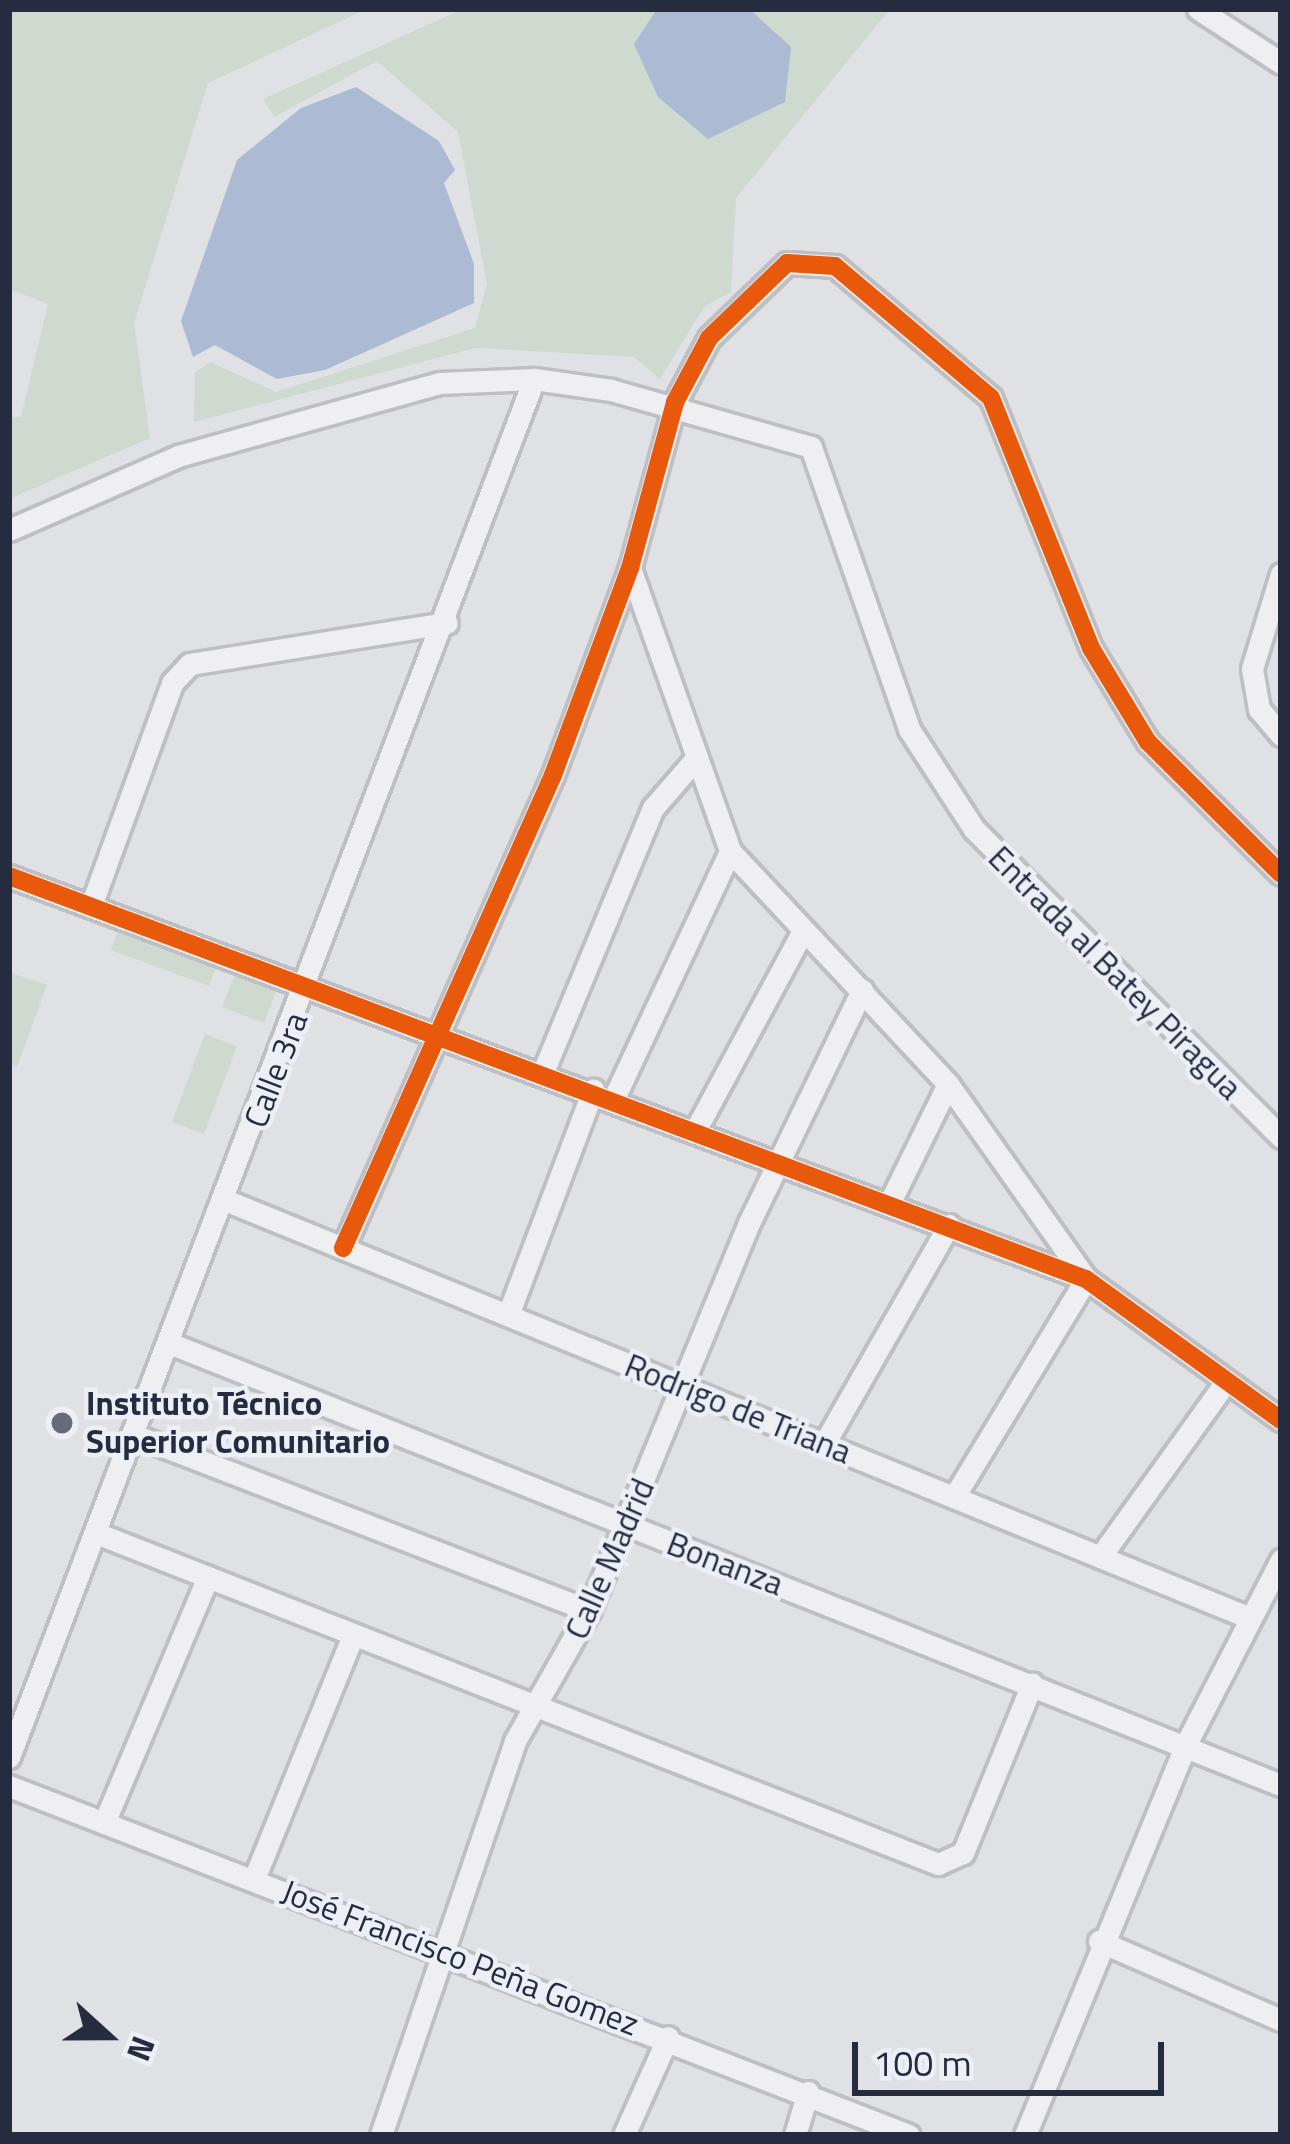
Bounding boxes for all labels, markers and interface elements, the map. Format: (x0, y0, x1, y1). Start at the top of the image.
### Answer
street label: Entrada al Batey Piragua (980, 838, 1250, 1108)
street label: Calle 3ra (236, 1007, 316, 1133)
street label: Rodrigo de Triana (619, 1346, 857, 1472)
place label: Instituto Técnico Superior Comunitario (86, 1384, 390, 1462)
marker: Instituto Técnico Superior Comunitario (49, 1410, 75, 1436)
street label: Calle Madrid (557, 1473, 663, 1645)
street label: Bonanza (661, 1524, 789, 1604)
street label: José Francisco Peña Gomez (276, 1872, 644, 2044)
north arrow (48, 1976, 168, 2096)
scale bar (858, 2018, 1170, 2092)
text: N (114, 2029, 169, 2069)
text: 100 m (873, 2035, 972, 2090)

